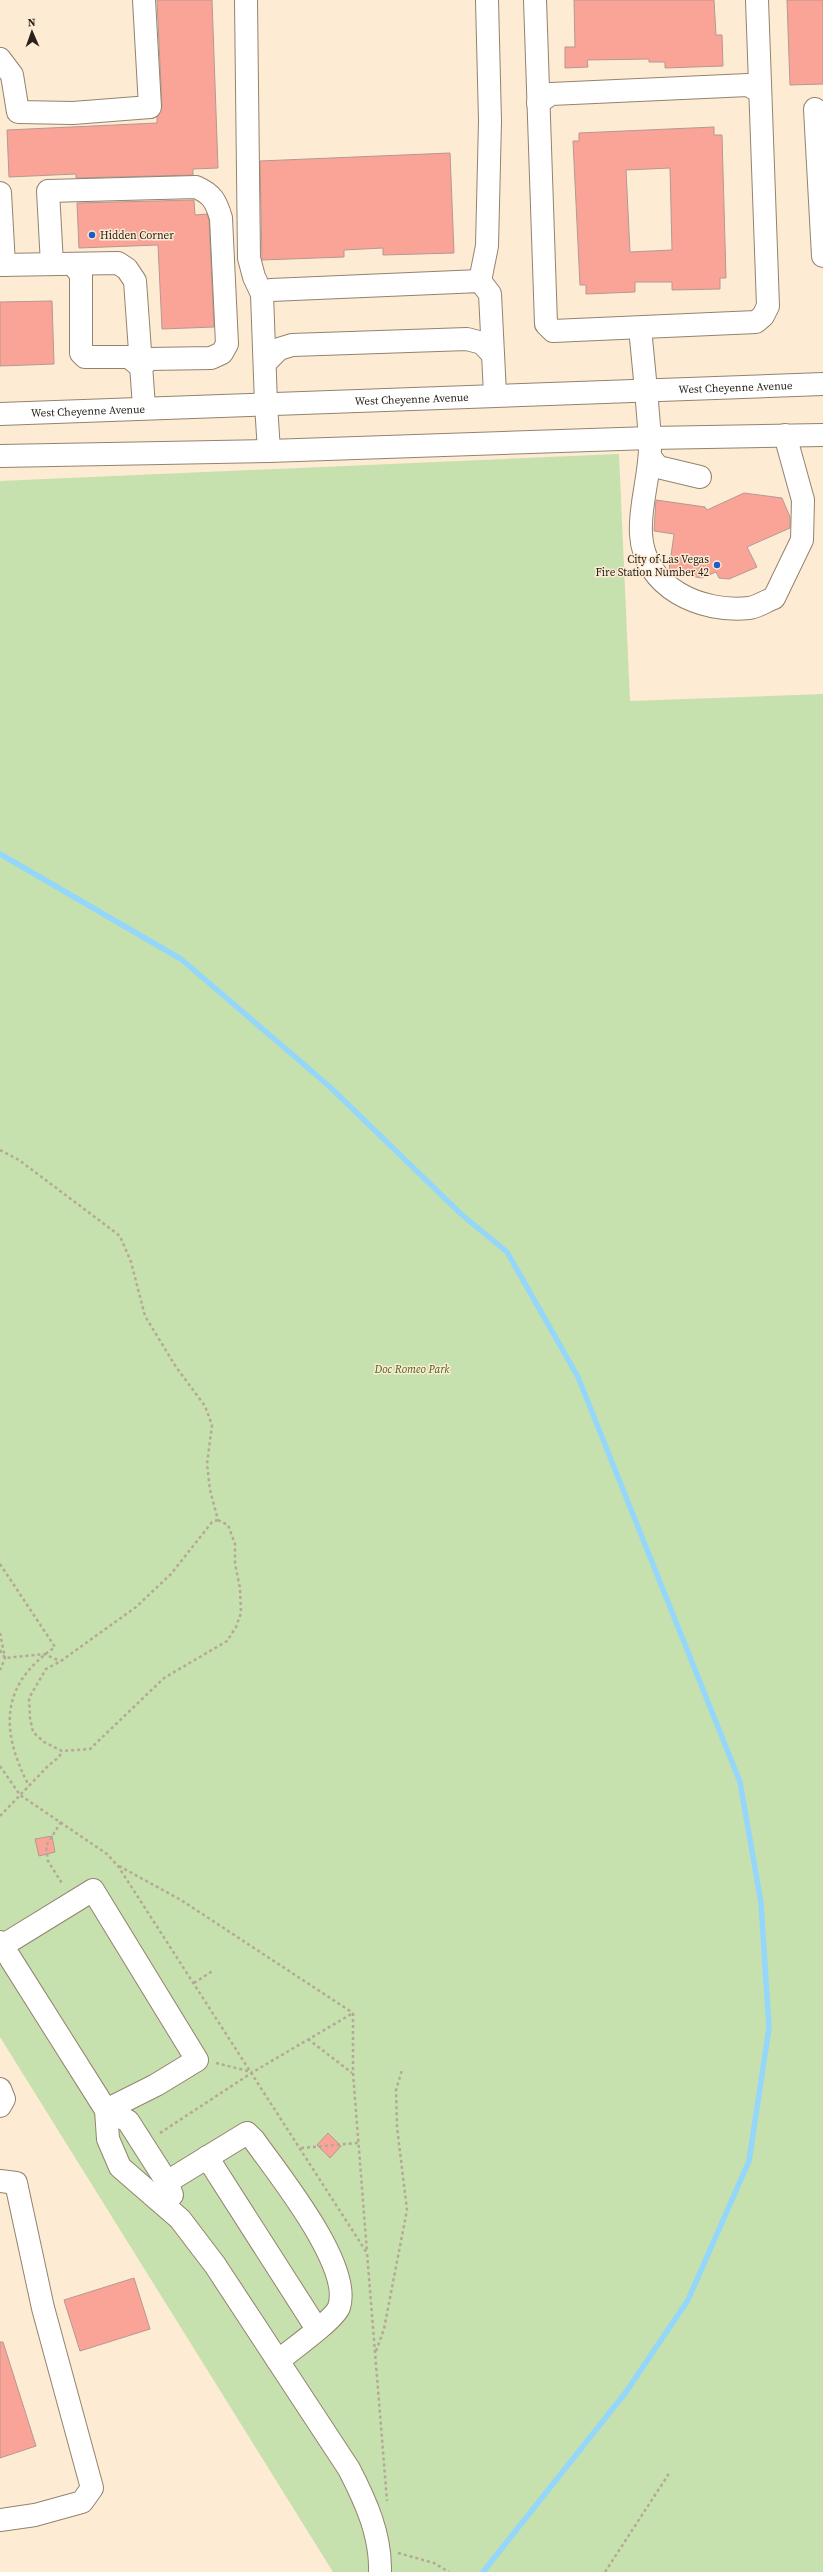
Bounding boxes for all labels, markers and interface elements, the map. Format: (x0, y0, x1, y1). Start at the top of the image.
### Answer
north arrow (12, 12, 52, 52)
text: N (27, 15, 36, 30)
place label: Hidden Corner (100, 228, 174, 243)
marker: Hidden Corner (87, 230, 97, 240)
street label: West Cheyenne Avenue (678, 378, 793, 397)
street label: West Cheyenne Avenue (354, 389, 469, 409)
street label: West Cheyenne Avenue (31, 401, 146, 420)
place label: City of Las Vegas Fire Station Number 42 (596, 552, 709, 580)
marker: City of Las Vegas Fire Station Number 42 (712, 560, 722, 570)
park label: Doc Romeo Park (374, 1362, 450, 1377)

